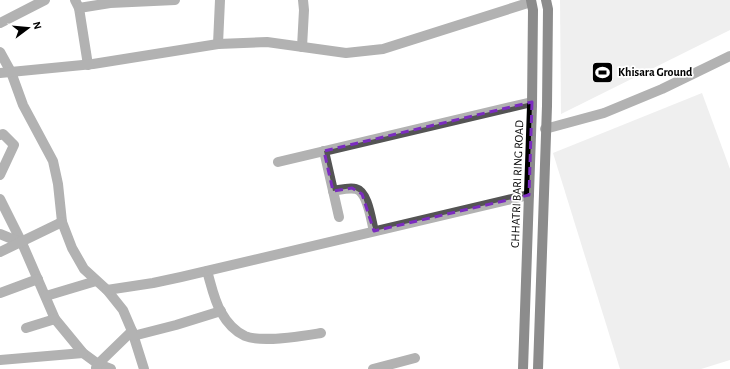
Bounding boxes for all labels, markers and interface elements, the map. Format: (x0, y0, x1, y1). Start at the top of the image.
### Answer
north arrow (8, 8, 48, 48)
text: N (31, 20, 43, 31)
sports icon: Khisara Ground (590, 59, 616, 85)
place label: Khisara Ground (618, 66, 693, 78)
street label: CHHATRI BARI RING ROAD (509, 120, 525, 248)

